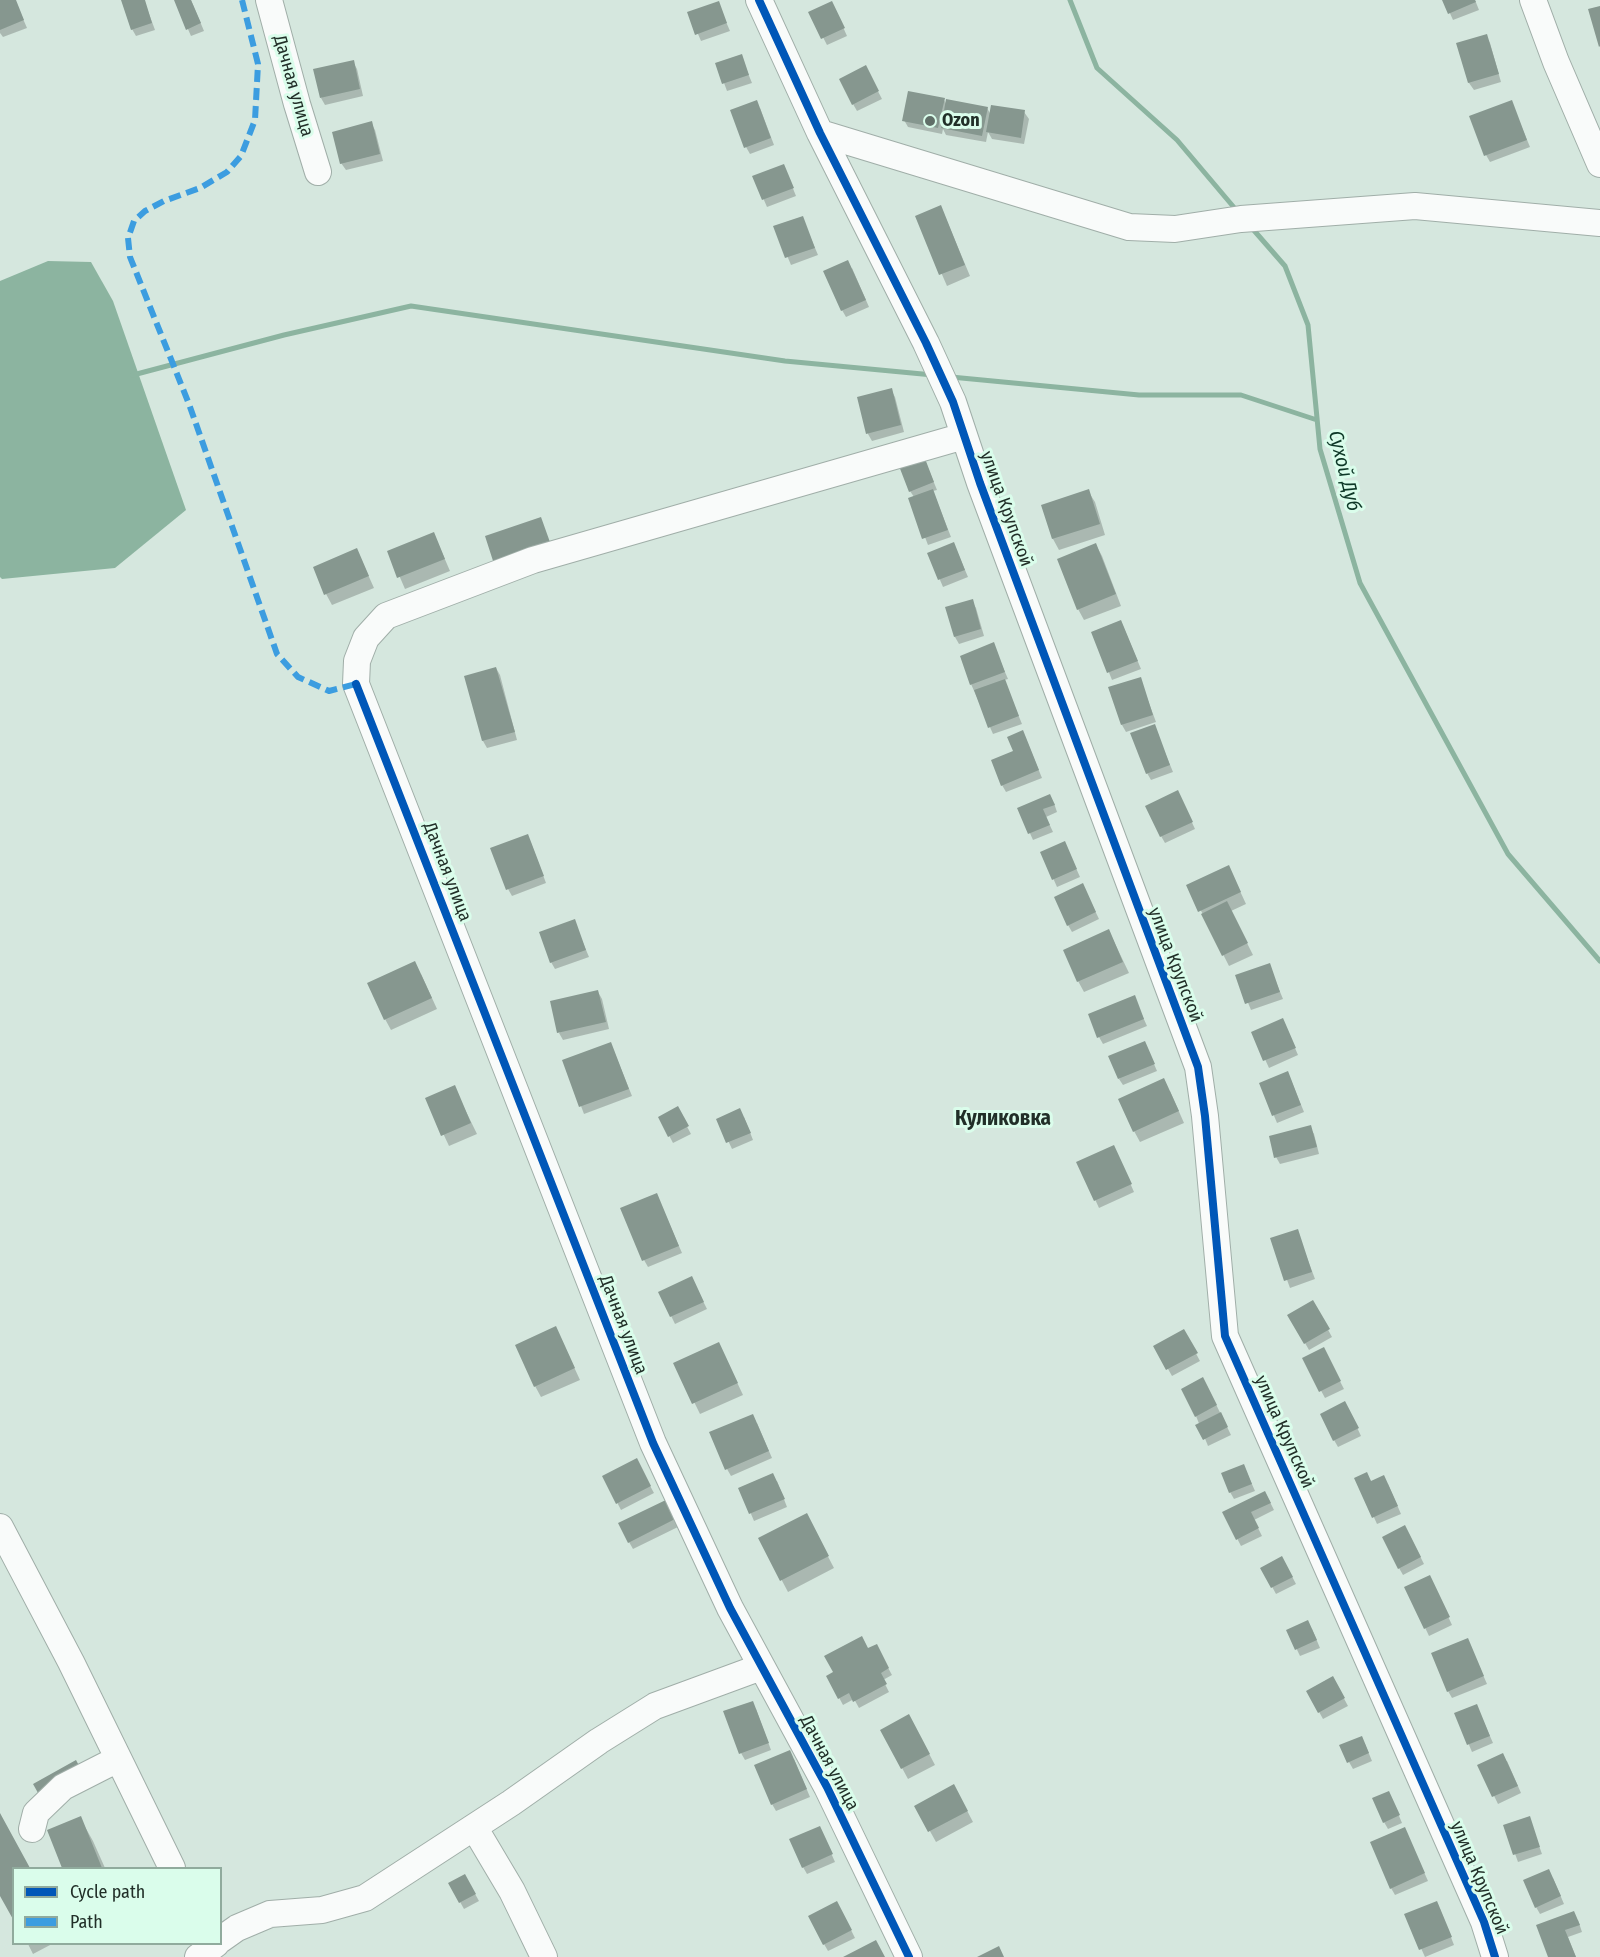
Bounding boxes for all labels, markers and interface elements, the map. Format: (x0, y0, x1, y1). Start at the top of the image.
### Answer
street label: Дачная улица (268, 33, 318, 139)
place label: Ozon (942, 110, 980, 132)
marker: Ozon (923, 114, 937, 128)
water label: Сухой Дуб (1322, 428, 1366, 514)
street label: улица Крупской (975, 448, 1037, 570)
street label: Дачная улица (418, 819, 476, 925)
street label: улица Крупской (1143, 905, 1207, 1025)
district label: Куликовка (955, 1106, 1051, 1132)
street label: Дачная улица (594, 1272, 652, 1378)
street label: улица Крупской (1250, 1372, 1318, 1492)
street label: Дачная улица (795, 1712, 863, 1814)
street label: улица Крупской (1445, 1818, 1513, 1938)
legend (12, 1867, 222, 1945)
text: Cycle path (70, 1881, 145, 1903)
text: Path (70, 1911, 103, 1933)

